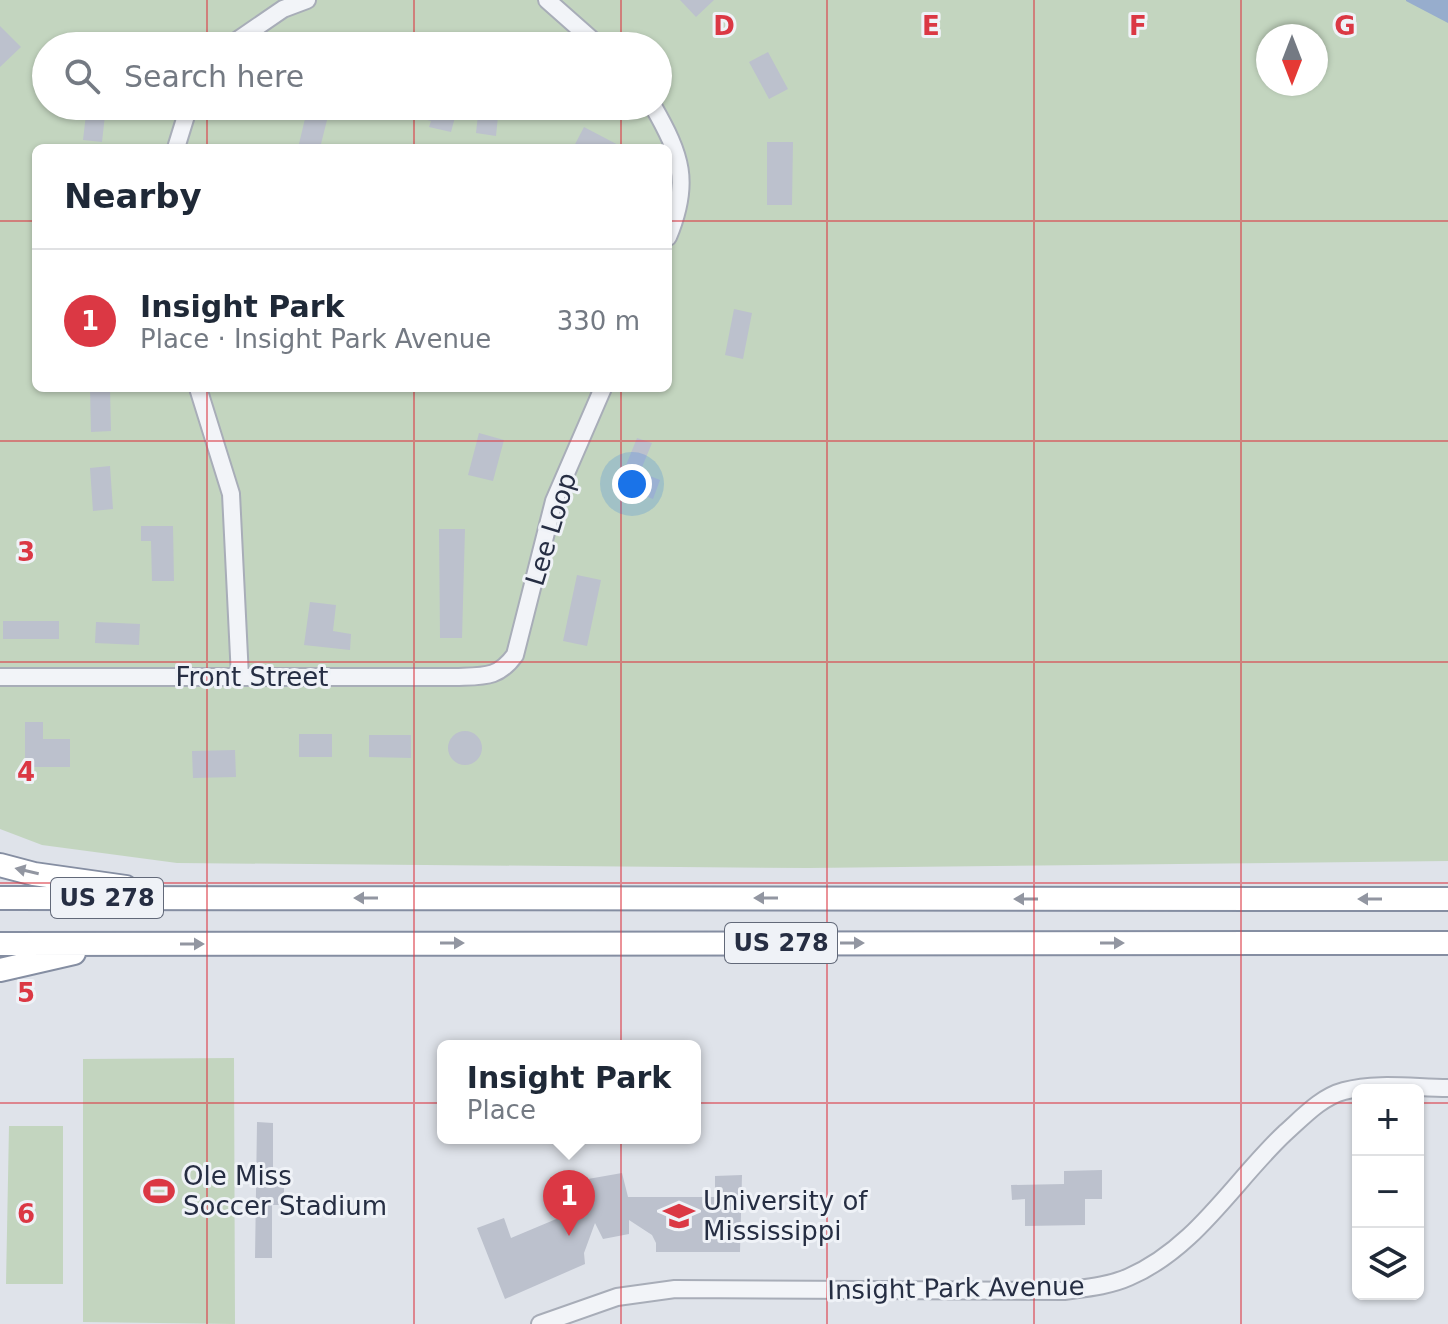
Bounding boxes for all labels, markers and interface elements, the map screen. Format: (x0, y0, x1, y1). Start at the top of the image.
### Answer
text: D (713, 11, 735, 41)
text: E (922, 11, 940, 41)
text: F (1129, 11, 1147, 41)
text: G (1334, 11, 1356, 41)
north arrow (1256, 24, 1328, 96)
search box (32, 32, 672, 120)
icon: search (60, 54, 104, 98)
text: Search here (124, 59, 304, 94)
text: Nearby (64, 176, 202, 216)
text: Insight Park (140, 289, 344, 324)
text: 1 (81, 306, 99, 336)
text: 330 m (557, 306, 640, 336)
text: Place · Insight Park Avenue (140, 324, 491, 354)
your location (612, 464, 652, 504)
street label: Lee Loop (520, 469, 582, 589)
text: 3 (17, 537, 35, 567)
street label: Front Street (175, 662, 329, 692)
text: 4 (17, 757, 35, 787)
one-way arrow (14, 864, 39, 877)
road number: US 278 (51, 878, 163, 918)
one-way arrow (353, 892, 378, 904)
one-way arrow (753, 892, 778, 904)
one-way arrow (1013, 892, 1038, 905)
one-way arrow (1357, 893, 1382, 905)
road number: US 278 (725, 923, 837, 963)
one-way arrow (440, 937, 465, 949)
one-way arrow (840, 937, 865, 949)
one-way arrow (1100, 937, 1125, 949)
one-way arrow (180, 938, 205, 950)
text: 5 (17, 978, 35, 1008)
popup (437, 1040, 701, 1144)
text: Insight Park (467, 1060, 671, 1095)
map controls (1352, 1084, 1424, 1300)
button: + (1352, 1084, 1424, 1156)
text: Place (467, 1095, 536, 1125)
button: − (1352, 1156, 1424, 1228)
place label: Ole Miss Soccer Stadium (183, 1161, 387, 1221)
pin: 1 (543, 1170, 595, 1236)
sports icon: Ole Miss Soccer Stadium (142, 1174, 176, 1208)
place label: University of Mississippi (703, 1186, 868, 1246)
text: 6 (17, 1199, 35, 1229)
school or university icon: University of Mississippi (662, 1199, 696, 1233)
button: layers (1352, 1228, 1424, 1300)
street label: Insight Park Avenue (827, 1271, 1085, 1305)

